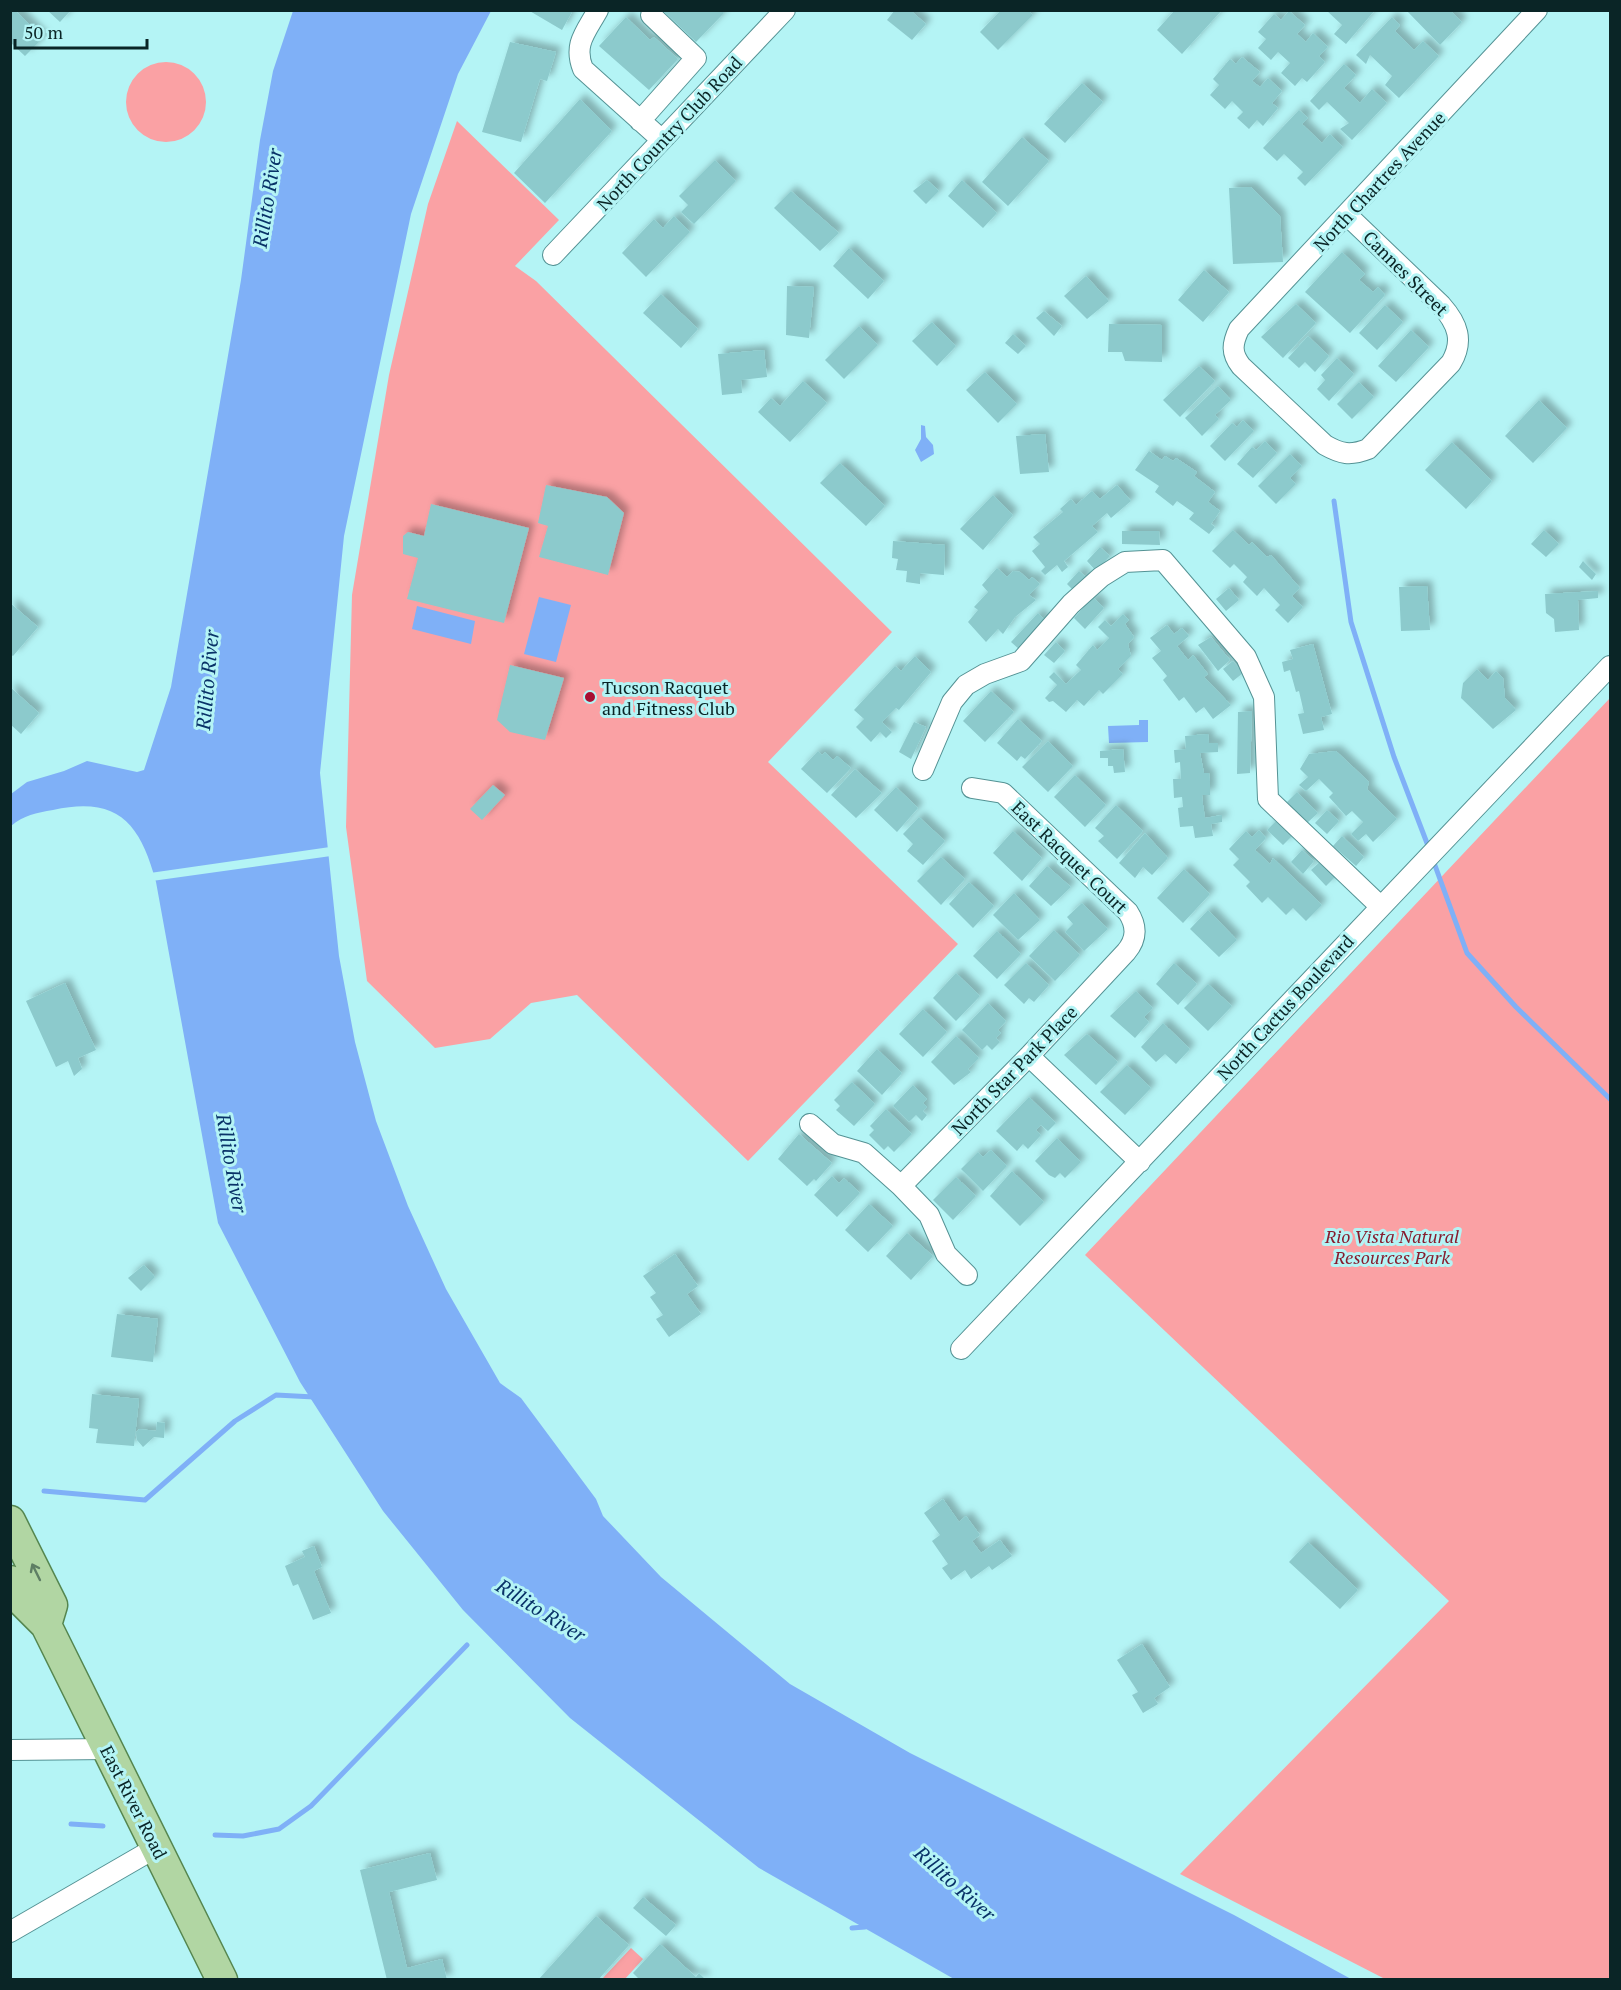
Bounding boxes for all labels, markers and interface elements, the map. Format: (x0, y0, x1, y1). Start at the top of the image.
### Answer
scale bar (15, 12, 147, 50)
text: 50 m (24, 20, 64, 44)
street label: North Country Club Road (591, 51, 747, 215)
street label: North Chartres Avenue (1308, 106, 1450, 256)
water label: Rillito River (246, 145, 288, 250)
street label: Cannes Street (1358, 225, 1454, 321)
water label: Rillito River (189, 628, 225, 732)
place label: Tucson Racquet and Fitness Club (602, 675, 735, 720)
marker: Tucson Racquet and Fitness Club (583, 690, 597, 704)
street label: East Racquet Court (1007, 795, 1133, 919)
street label: North Cactus Boulevard (1211, 929, 1359, 1085)
street label: North Star Park Place (946, 1000, 1082, 1140)
water label: Rillito River (210, 1110, 254, 1216)
park label: Rio Vista Natural Resources Park (1324, 1224, 1459, 1269)
one-way arrow (29, 1564, 41, 1582)
water label: Rillito River (491, 1572, 592, 1649)
street label: East River Road (95, 1741, 173, 1863)
water label: Rillito River (908, 1839, 1002, 1927)

